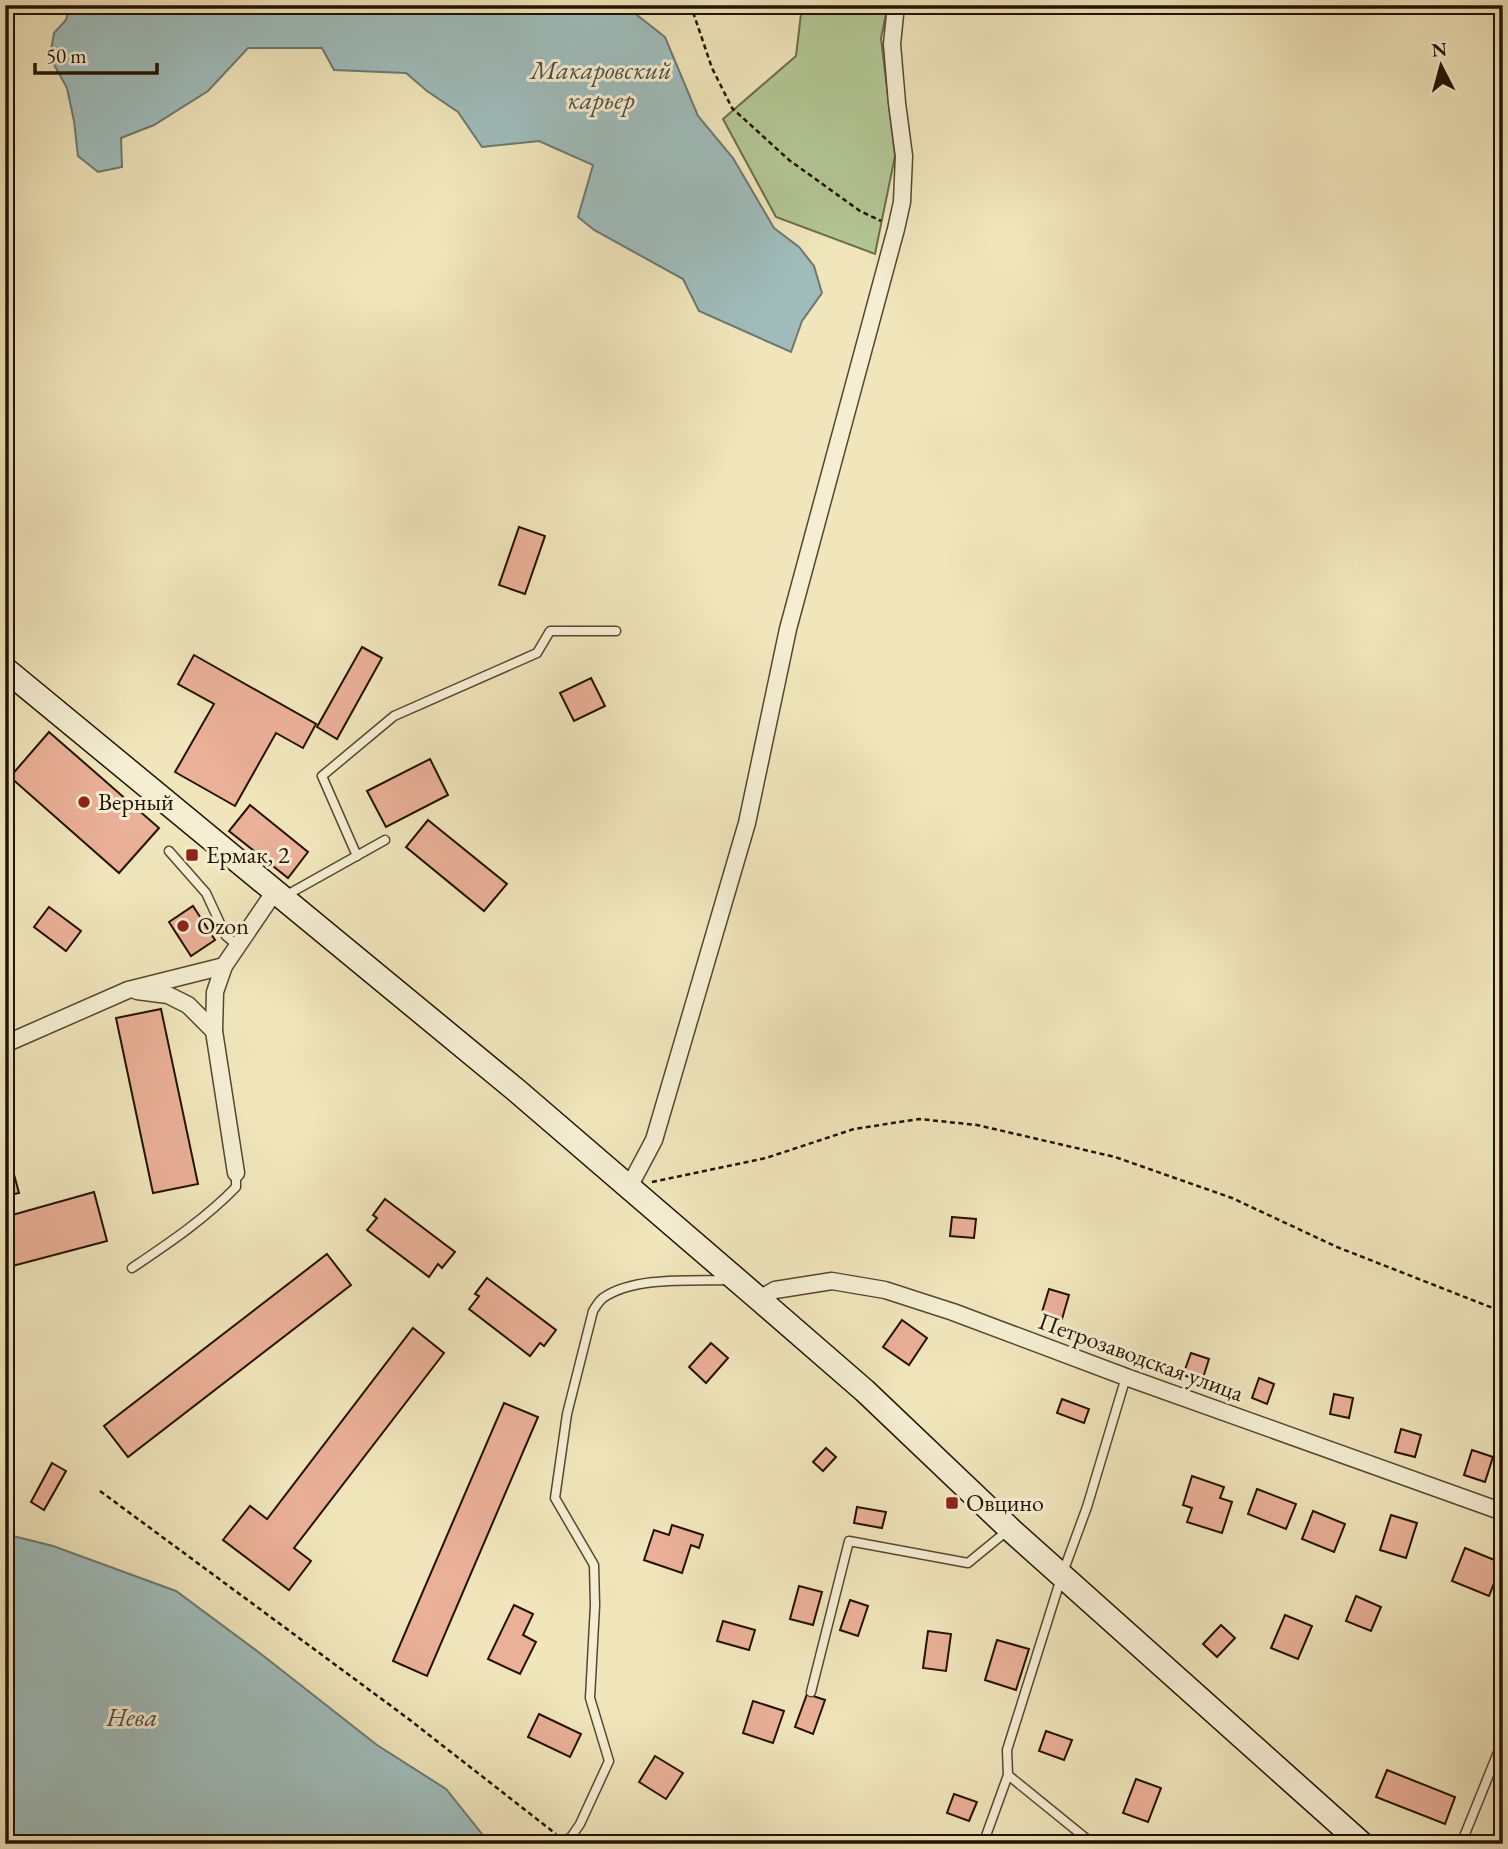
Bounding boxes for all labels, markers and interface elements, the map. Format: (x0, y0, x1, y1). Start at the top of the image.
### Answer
scale bar (35, 32, 158, 76)
north arrow (1406, 32, 1476, 102)
text: N (1430, 36, 1449, 63)
text: 50 m (46, 42, 87, 69)
water label: Макаровский карьер (528, 53, 672, 117)
place label: Верный (98, 786, 174, 817)
marker: Верный (76, 794, 92, 810)
place label: Ермак, 2 (206, 839, 290, 870)
marker: Ермак, 2 (184, 847, 200, 863)
place label: Ozon (197, 910, 249, 941)
marker: Ozon (175, 918, 191, 934)
street label: Петрозаводская улица (1034, 1305, 1248, 1408)
place label: Овцино (966, 1487, 1044, 1518)
marker: Овцино (944, 1495, 960, 1511)
water label: Нева (105, 1700, 158, 1734)

